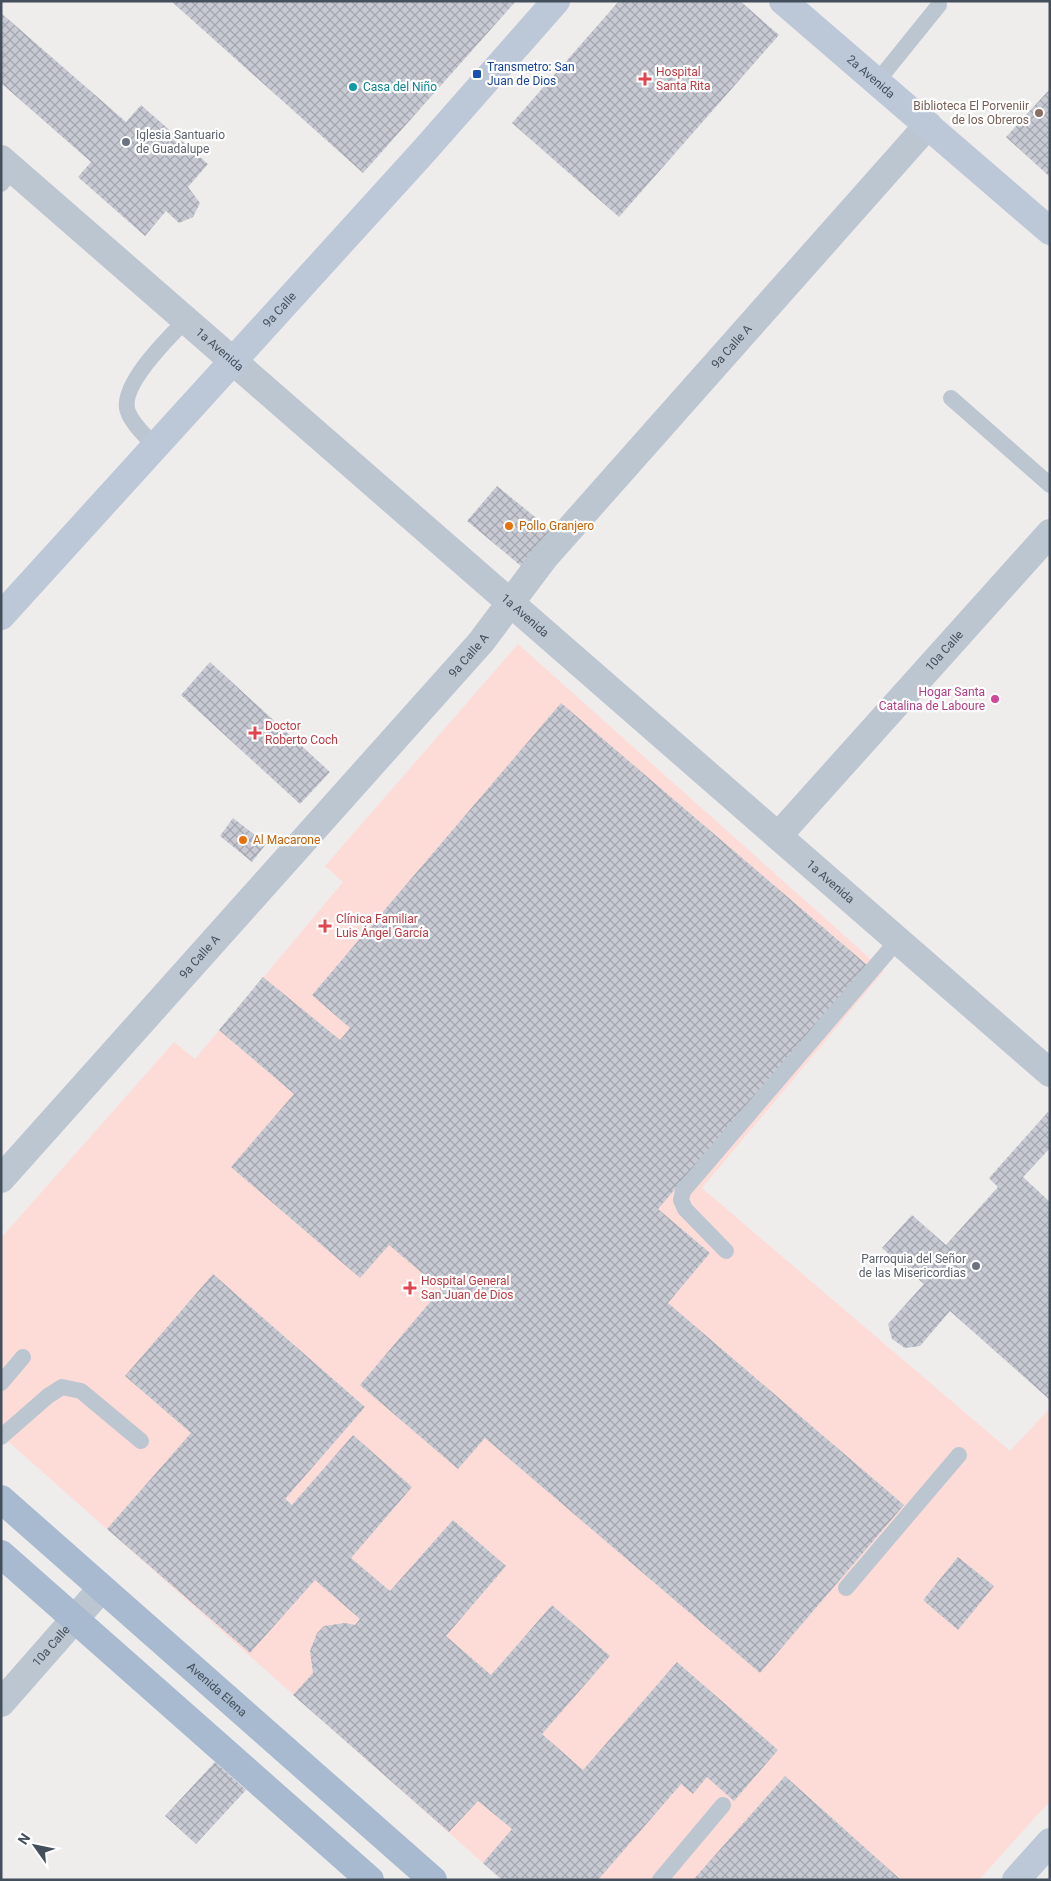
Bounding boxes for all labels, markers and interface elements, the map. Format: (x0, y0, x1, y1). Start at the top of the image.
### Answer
street label: 2a Avenida (844, 52, 898, 101)
place label: Transmetro: San Juan de Dios (487, 60, 575, 88)
place label: Hospital Santa Rita (656, 65, 710, 93)
marker: Transmetro: San Juan de Dios (471, 68, 483, 80)
marker: Hospital Santa Rita (638, 72, 652, 86)
place label: Casa del Niño (363, 80, 437, 94)
marker: Casa del Niño (347, 81, 359, 93)
place label: Biblioteca El Porveniir de los Obreros (913, 99, 1029, 127)
marker: Biblioteca El Porveniir de los Obreros (1033, 107, 1045, 119)
place label: Iglesia Santuario de Guadalupe (136, 128, 225, 156)
marker: Iglesia Santuario de Guadalupe (120, 136, 132, 148)
street label: 9a Calle (260, 289, 299, 330)
street label: 9a Calle A (709, 322, 755, 371)
street label: 1a Avenida (193, 325, 246, 374)
place label: Pollo Granjero (519, 519, 594, 533)
marker: Pollo Granjero (503, 520, 515, 532)
street label: 1a Avenida (498, 591, 552, 640)
street label: 10a Calle (923, 628, 966, 674)
street label: 9a Calle A (446, 631, 492, 680)
place label: Hogar Santa Catalina de Laboure (879, 685, 985, 713)
marker: Hogar Santa Catalina de Laboure (989, 693, 1001, 705)
place label: Doctor Roberto Coch (265, 719, 338, 747)
marker: Doctor Roberto Coch (249, 727, 261, 739)
place label: Al Macarone (253, 833, 320, 847)
marker: Al Macarone (237, 834, 249, 846)
street label: 1a Avenida (804, 857, 857, 906)
place label: Clínica Familiar Luis Ángel García (336, 912, 429, 940)
marker: Clínica Familiar Luis Ángel García (318, 919, 332, 933)
street label: 9a Calle A (177, 932, 223, 981)
place label: Parroquia del Señor de las Misericordias (859, 1252, 966, 1280)
marker: Parroquia del Señor de las Misericordias (970, 1260, 982, 1272)
place label: Hospital General San Juan de Dios (421, 1274, 514, 1302)
marker: Hospital General San Juan de Dios (403, 1281, 417, 1295)
street label: 10a Calle (30, 1623, 73, 1669)
street label: Avenida Elena (184, 1660, 250, 1719)
north arrow (10, 1821, 60, 1871)
text: N (15, 1830, 34, 1847)

